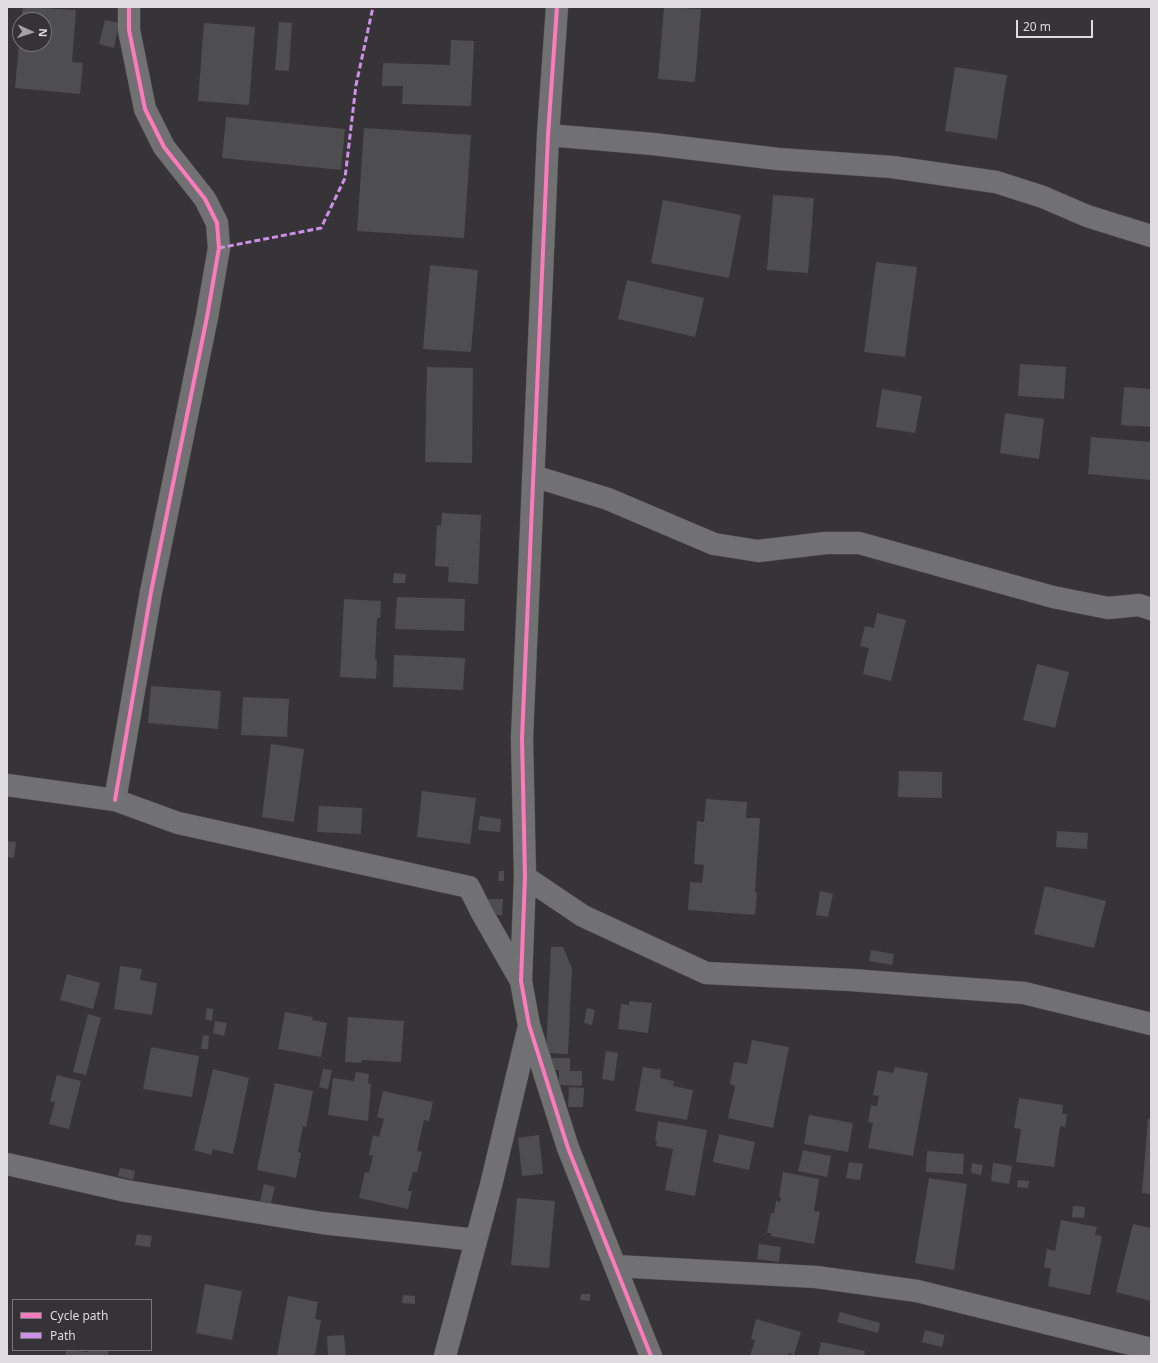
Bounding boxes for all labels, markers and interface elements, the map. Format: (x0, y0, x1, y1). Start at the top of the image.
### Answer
north arrow (12, 12, 52, 52)
scale bar (1018, 12, 1095, 38)
text: 20 m (1023, 18, 1051, 35)
text: N (36, 28, 51, 37)
legend (12, 1299, 152, 1351)
text: Cycle path (50, 1307, 108, 1324)
text: Path (50, 1327, 76, 1344)

